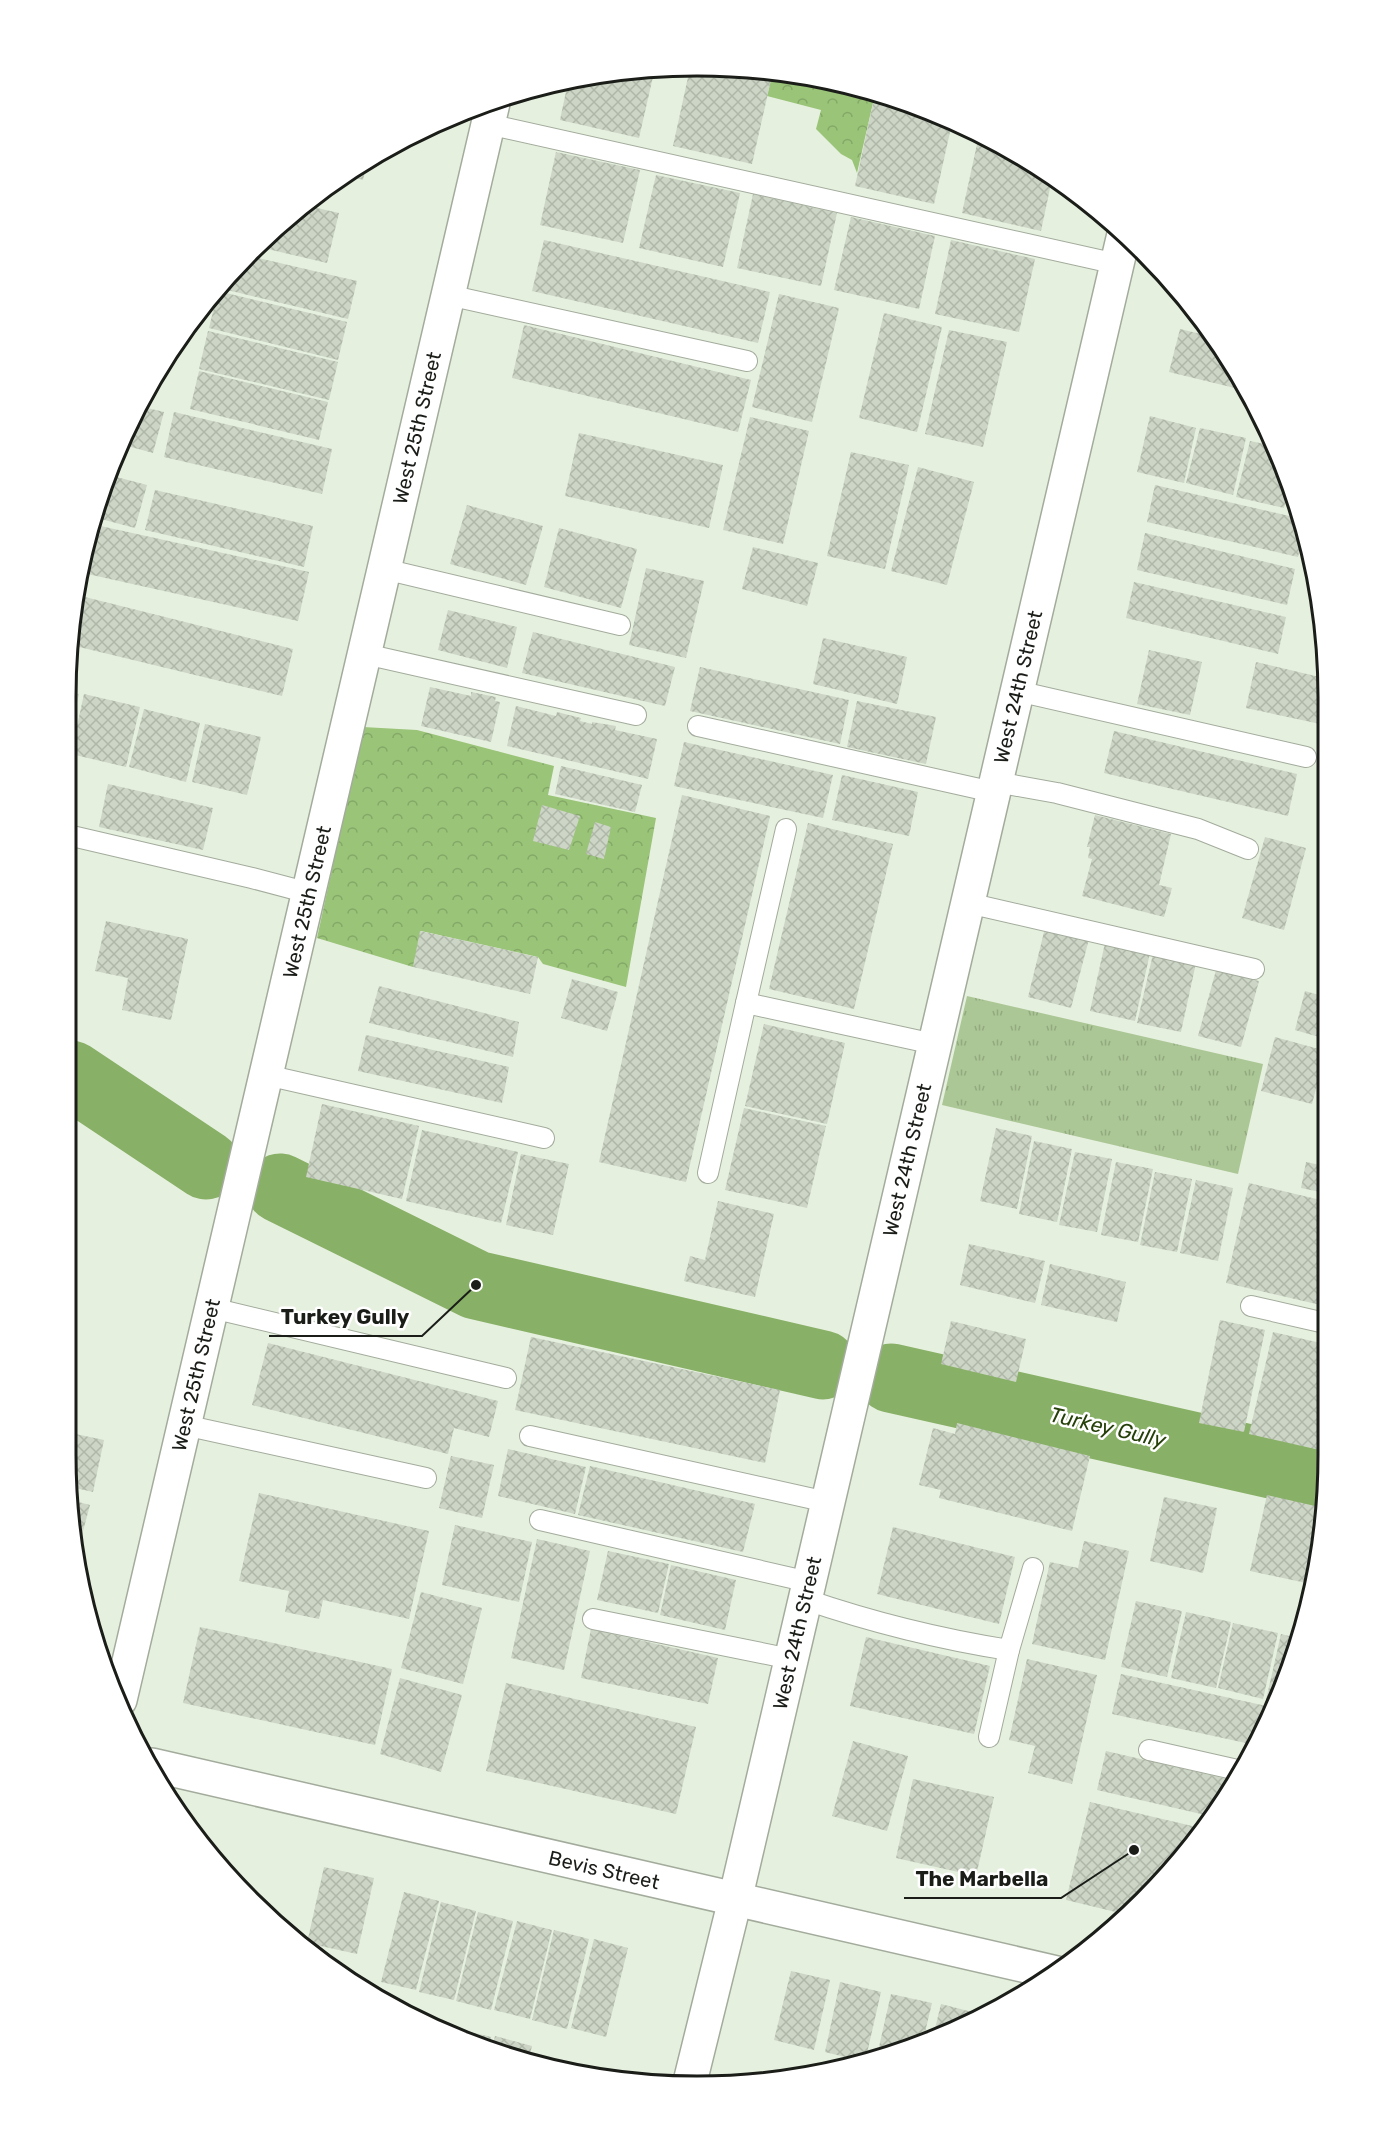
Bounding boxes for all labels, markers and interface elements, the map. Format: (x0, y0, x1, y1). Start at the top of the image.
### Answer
street label: West 25th Street (388, 349, 446, 507)
street label: West 24th Street (989, 608, 1047, 766)
street label: West 25th Street (278, 823, 336, 981)
street label: West 24th Street (878, 1081, 936, 1239)
street label: West 25th Street (167, 1296, 225, 1454)
callout: Turkey Gully (269, 1297, 422, 1336)
text: Turkey Gully (281, 1304, 410, 1329)
water label: Turkey Gully (1048, 1402, 1170, 1453)
street label: West 24th Street (768, 1554, 826, 1712)
street label: Bevis Street (546, 1846, 662, 1894)
callout: The Marbella (904, 1859, 1061, 1898)
text: The Marbella (916, 1866, 1048, 1891)

